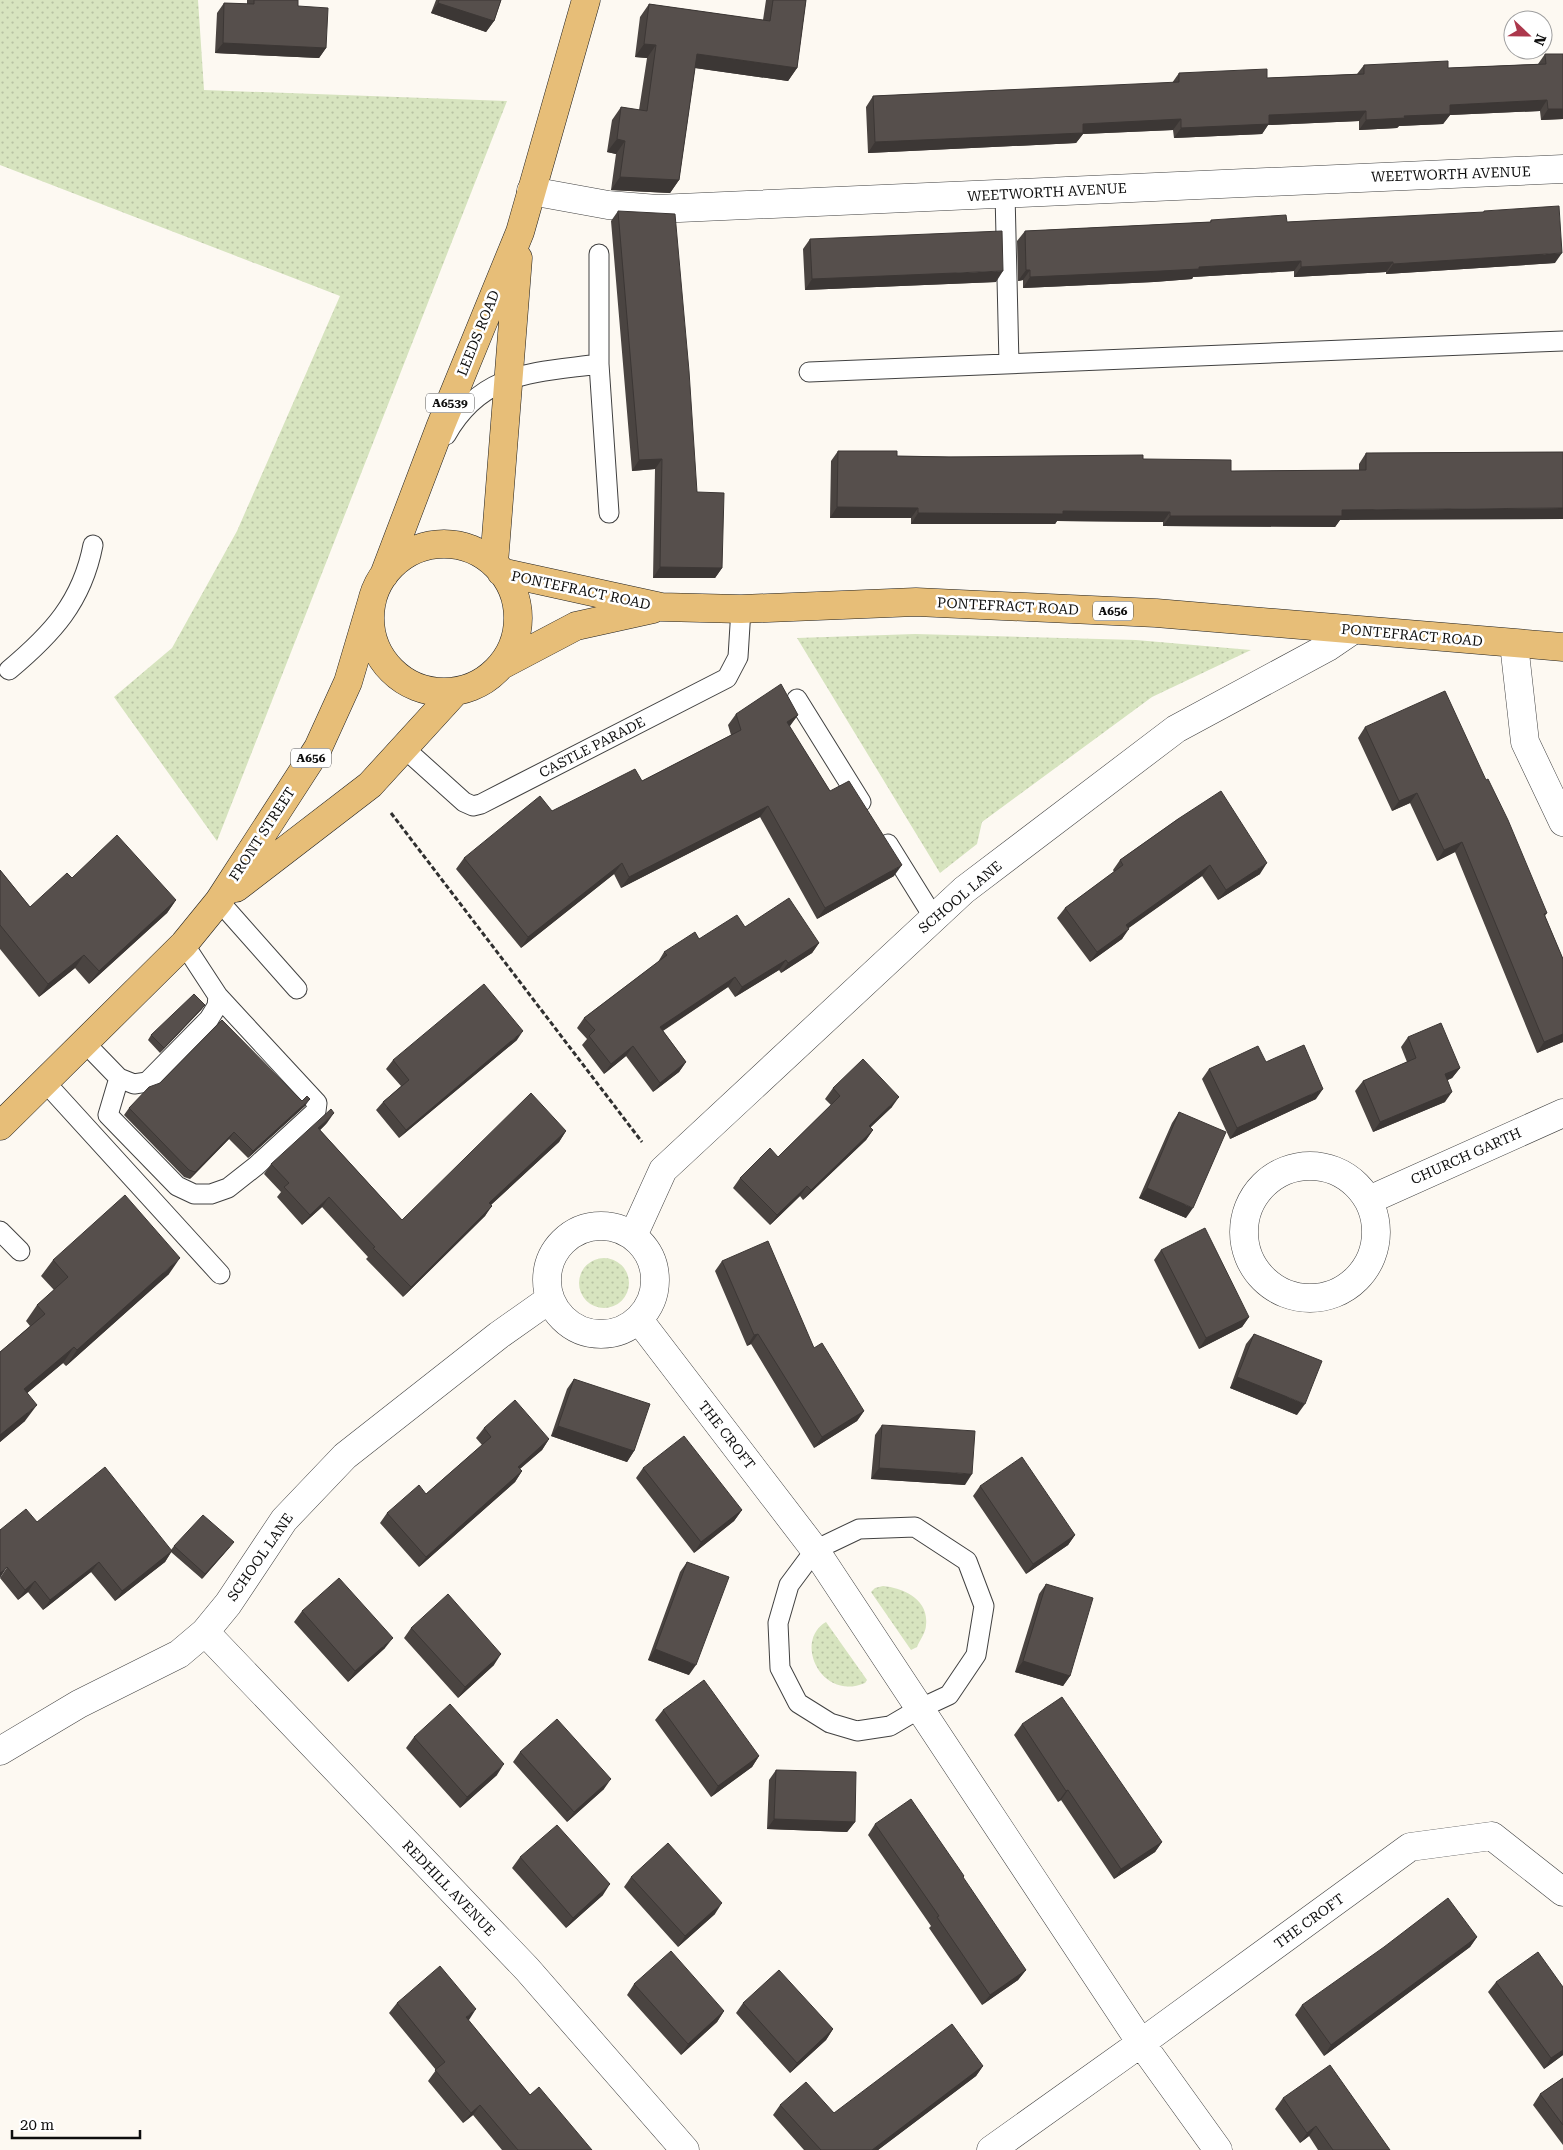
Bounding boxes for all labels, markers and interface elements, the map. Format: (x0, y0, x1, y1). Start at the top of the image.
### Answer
north arrow (1503, 10, 1553, 60)
text: N (1531, 32, 1549, 48)
street label: WEETWORTH AVENUE (1371, 163, 1531, 185)
street label: WEETWORTH AVENUE (967, 180, 1127, 204)
street label: LEEDS ROAD (454, 288, 502, 378)
road number: A6539 (426, 393, 474, 412)
street label: PONTEFRACT ROAD (510, 567, 652, 613)
street label: PONTEFRACT ROAD (937, 594, 1080, 618)
road number: A656 (1093, 602, 1133, 620)
street label: PONTEFRACT ROAD (1341, 621, 1484, 649)
street label: CASTLE PARADE (536, 713, 648, 781)
road number: A656 (291, 748, 331, 768)
street label: FRONT STREET (226, 784, 298, 884)
street label: SCHOOL LANE (915, 858, 1005, 936)
street label: CHURCH GARTH (1408, 1124, 1524, 1188)
street label: THE CROFT (695, 1398, 759, 1472)
street label: SCHOOL LANE (224, 1510, 296, 1604)
street label: REDHILL AVENUE (399, 1837, 499, 1939)
street label: THE CROFT (1271, 1890, 1347, 1952)
scale bar (12, 2108, 140, 2140)
text: 20 m (20, 2116, 55, 2134)

